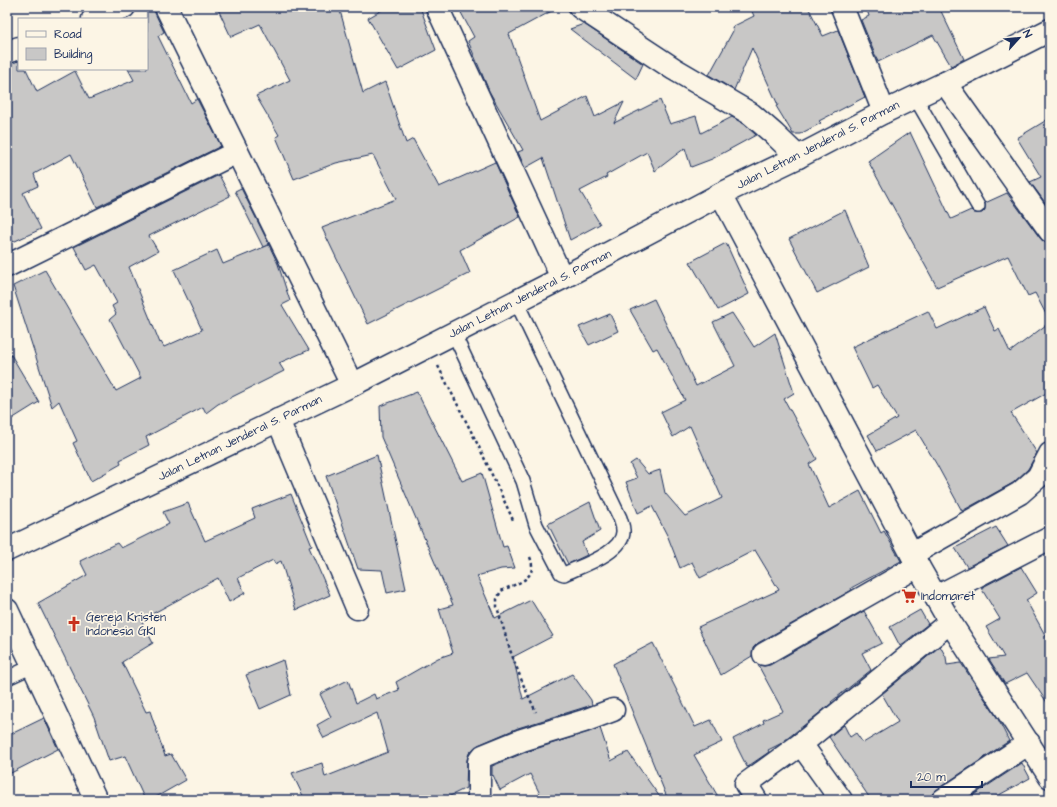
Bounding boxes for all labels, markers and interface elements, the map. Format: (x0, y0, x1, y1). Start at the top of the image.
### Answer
legend (18, 18, 148, 70)
north arrow (999, 18, 1039, 58)
text: Road (54, 26, 82, 43)
text: N (1019, 27, 1036, 40)
text: Building (54, 46, 92, 64)
street label: Jalan Letnan Jenderal S. Parman (734, 96, 902, 194)
street label: Jalan Letnan Jenderal S. Parman (446, 245, 614, 343)
street label: Jalan Letnan Jenderal S. Parman (155, 391, 325, 485)
supermarket icon: Indomaret (900, 587, 918, 605)
place label: Indomaret (921, 588, 975, 605)
place label: Gereja Kristen Indonesia GKI (86, 609, 166, 640)
church icon: Gereja Kristen Indonesia GKI (65, 615, 83, 633)
scale bar (911, 763, 982, 789)
text: 20 m (917, 769, 946, 786)

